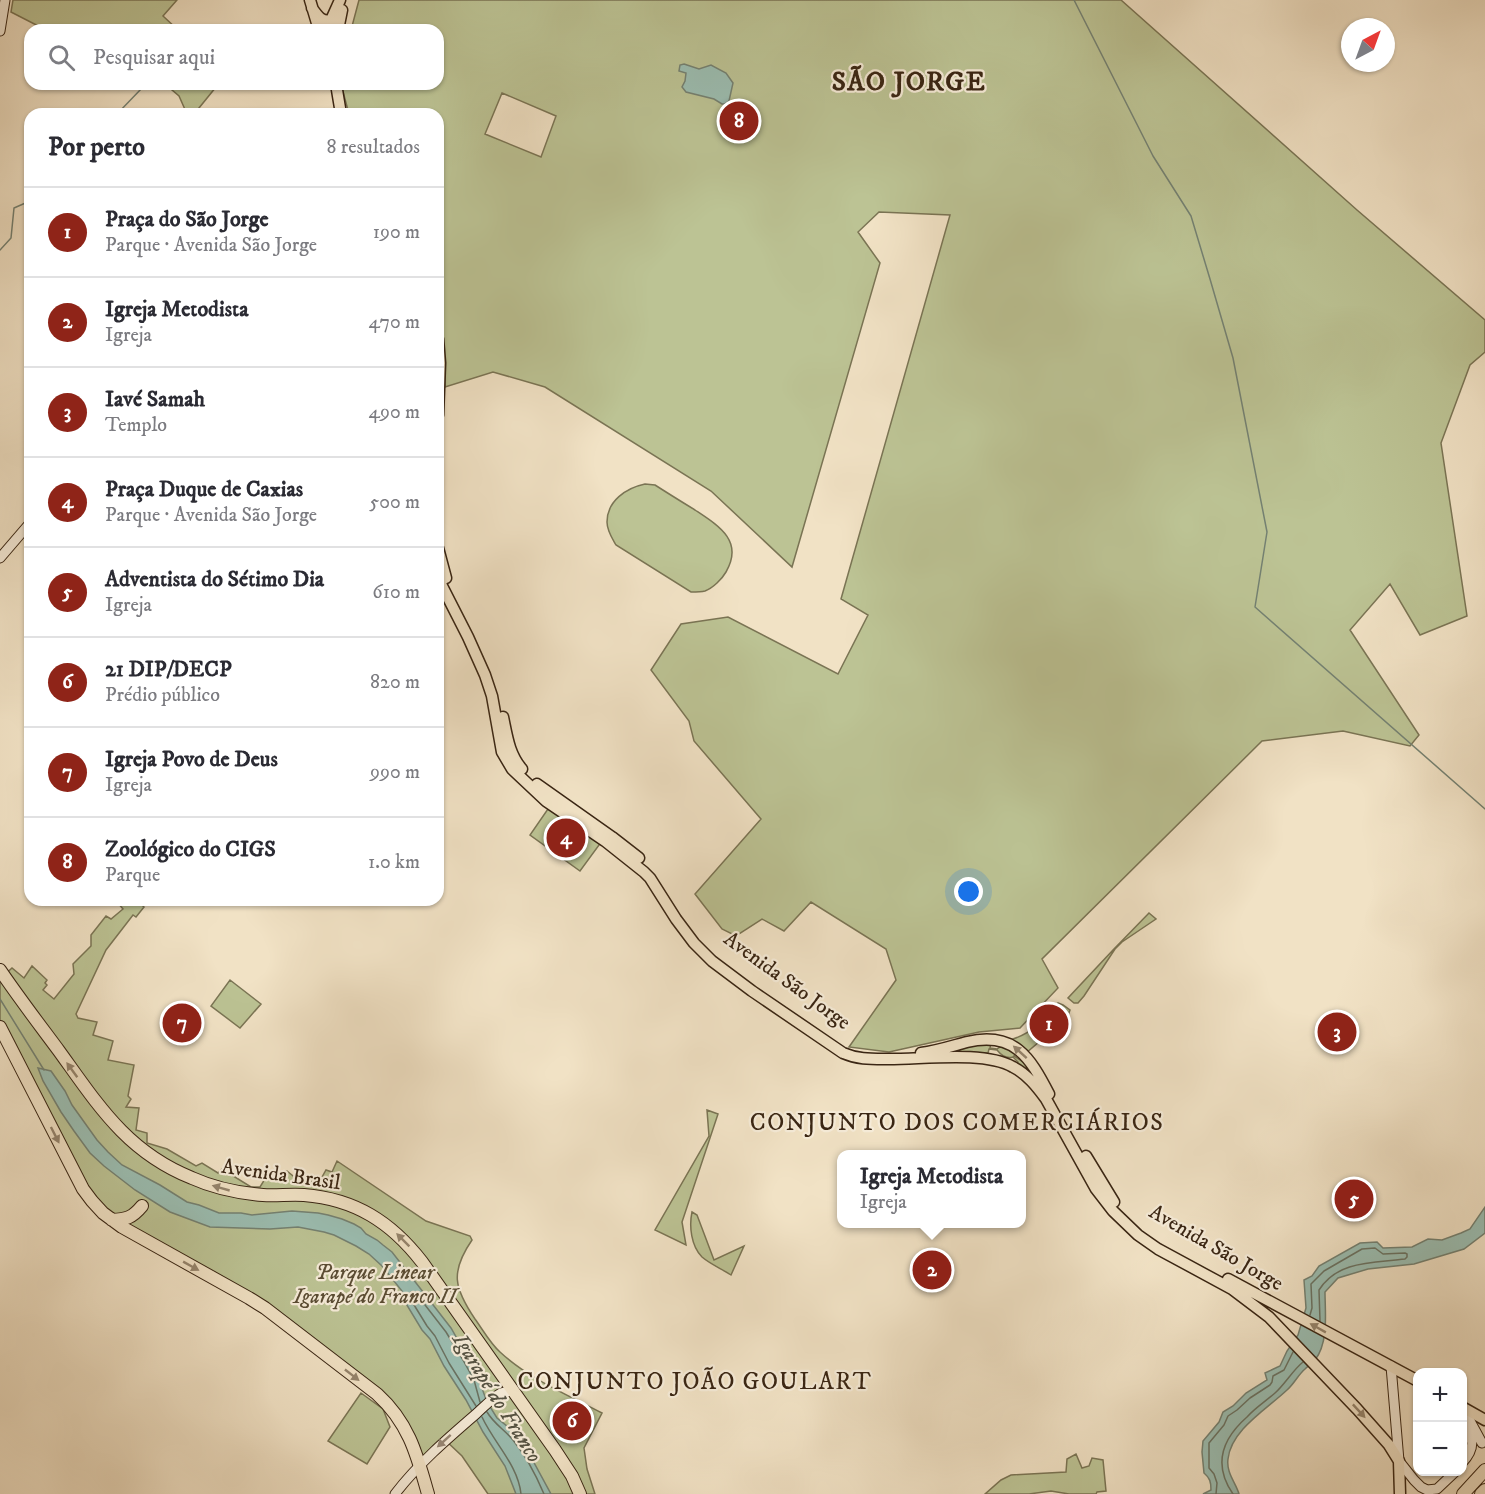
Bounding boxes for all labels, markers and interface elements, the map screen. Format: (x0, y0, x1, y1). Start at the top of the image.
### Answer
north arrow (1341, 18, 1395, 72)
search box (24, 24, 444, 90)
icon: search (45, 41, 78, 74)
text: Pesquisar aqui (93, 44, 215, 71)
district label: SÃO JORGE (832, 65, 986, 99)
pin: 8 (720, 98, 758, 144)
text: Por perto (48, 131, 145, 164)
text: 8 resultados (326, 135, 420, 160)
text: Praça do São Jorge (105, 206, 269, 233)
text: 1 (64, 220, 71, 245)
text: 190 m (373, 220, 420, 245)
text: Parque · Avenida São Jorge (105, 233, 317, 258)
text: Igreja Metodista (105, 296, 248, 323)
text: 2 (63, 310, 72, 335)
text: 470 m (369, 310, 420, 335)
text: Igreja (105, 323, 152, 348)
text: Iavé Samah (105, 386, 205, 413)
text: 3 (64, 400, 71, 425)
text: 490 m (368, 400, 420, 425)
text: Templo (105, 413, 167, 438)
text: Praça Duque de Caxias (105, 476, 303, 503)
text: 4 (62, 490, 73, 515)
text: 500 m (369, 490, 420, 515)
text: Parque · Avenida São Jorge (105, 503, 317, 528)
text: Adventista do Sétimo Dia (105, 566, 324, 593)
text: 5 (63, 580, 72, 605)
text: 610 m (372, 580, 420, 605)
text: Igreja (105, 593, 152, 618)
text: 21 DIP/DECP (105, 656, 232, 683)
text: 6 (62, 670, 73, 695)
text: 820 m (370, 670, 420, 695)
text: Prédio público (105, 683, 220, 708)
text: Igreja Povo de Deus (105, 746, 278, 773)
text: 7 (62, 760, 73, 785)
text: 990 m (370, 760, 420, 785)
text: Igreja (105, 773, 152, 798)
pin: 4 (546, 816, 586, 860)
text: Zoológico do CIGS (105, 836, 276, 863)
text: 8 (62, 850, 73, 875)
text: 1.0 km (368, 850, 420, 875)
text: Parque (105, 863, 160, 888)
your location (954, 877, 983, 906)
street label: Avenida São Jorge (718, 926, 856, 1036)
pin: 7 (162, 1000, 201, 1046)
pin: 1 (1030, 1002, 1068, 1046)
pin: 3 (1318, 1010, 1356, 1054)
one-way arrow (1013, 1046, 1028, 1059)
one-way arrow (67, 1062, 79, 1077)
district label: CONJUNTO DOS COMERCIÁRIOS (750, 1107, 1164, 1138)
one-way arrow (50, 1127, 60, 1144)
popup (837, 1150, 1026, 1228)
street label: Avenida Brasil (220, 1154, 343, 1196)
text: Igreja Metodista (860, 1163, 1003, 1190)
pin: 5 (1334, 1176, 1374, 1222)
one-way arrow (212, 1183, 230, 1192)
text: Igreja (860, 1190, 907, 1215)
street label: Avenida São Jorge (1144, 1199, 1288, 1297)
one-way arrow (397, 1233, 411, 1247)
pin: 2 (912, 1248, 952, 1292)
park label: Parque Linear Igarapé do Franco II (292, 1260, 461, 1310)
one-way arrow (183, 1261, 200, 1271)
one-way arrow (1309, 1323, 1326, 1333)
water label: Igarapé do Franco (445, 1327, 548, 1468)
district label: CONJUNTO JOÃO GOULART (518, 1366, 872, 1397)
one-way arrow (345, 1368, 360, 1380)
map controls (1413, 1368, 1467, 1476)
button: + (1413, 1368, 1467, 1422)
pin: 6 (552, 1398, 592, 1444)
one-way arrow (1352, 1403, 1365, 1418)
button: − (1413, 1422, 1467, 1476)
one-way arrow (437, 1434, 452, 1447)

